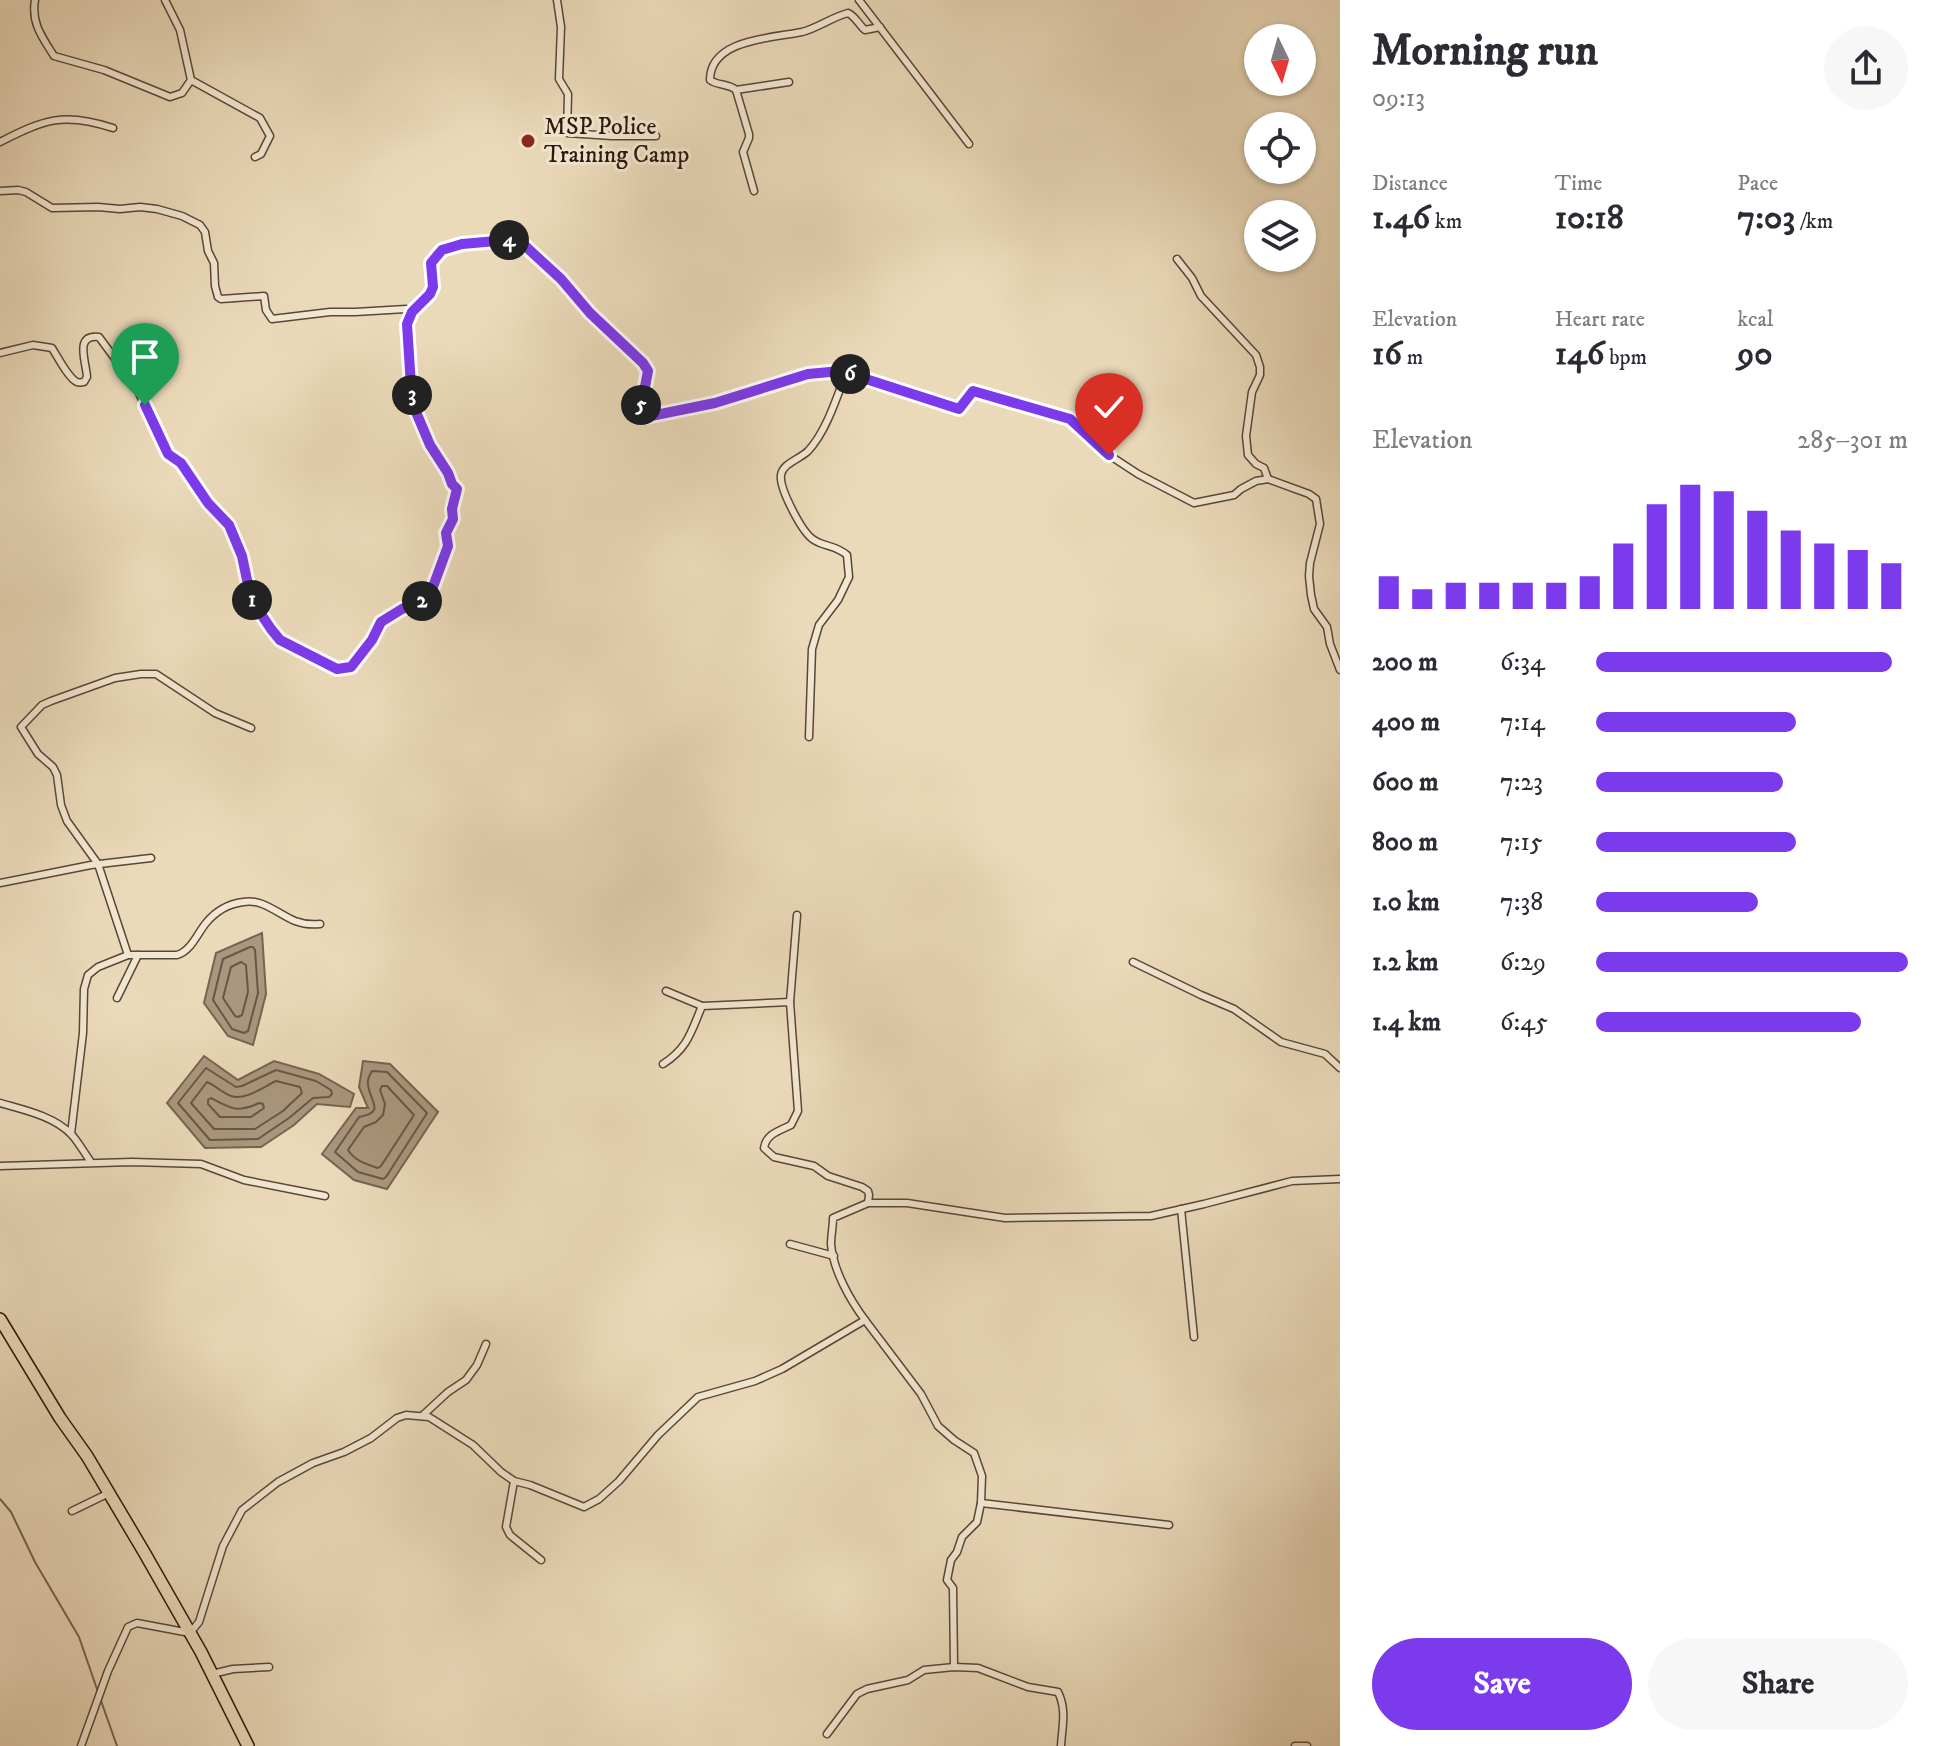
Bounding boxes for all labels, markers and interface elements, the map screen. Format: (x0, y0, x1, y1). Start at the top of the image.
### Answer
north arrow (1244, 24, 1316, 96)
map controls (1244, 24, 1316, 272)
text: Morning run (1372, 24, 1598, 79)
button: share (1824, 26, 1908, 110)
text: 09:13 (1372, 82, 1425, 115)
place label: MSP Police Training Camp (544, 112, 689, 170)
button: locate (1244, 112, 1316, 184)
marker: MSP Police Training Camp (519, 132, 537, 150)
text: Distance (1372, 170, 1448, 197)
text: Time (1555, 170, 1602, 197)
text: Pace (1737, 170, 1778, 197)
text: 1.46 (1372, 197, 1430, 239)
text: 10:18 (1555, 197, 1624, 239)
text: 7:03 (1737, 197, 1795, 239)
button: layers (1244, 200, 1316, 272)
text: km (1430, 208, 1462, 235)
text: /km (1795, 208, 1833, 235)
pin: 4 (489, 220, 529, 260)
text: 4 (503, 226, 515, 253)
text: Elevation (1372, 306, 1457, 333)
text: Heart rate (1555, 306, 1645, 333)
text: kcal (1737, 306, 1773, 333)
pin (111, 323, 179, 405)
text: 16 (1372, 333, 1402, 375)
text: 146 (1555, 333, 1604, 375)
text: 90 (1737, 333, 1773, 375)
icon: arrive (123, 335, 167, 379)
text: m (1402, 344, 1423, 371)
text: bpm (1604, 344, 1647, 371)
pin: 6 (830, 354, 870, 394)
text: 6 (844, 360, 856, 387)
pin (1075, 373, 1143, 455)
pin: 3 (392, 375, 432, 415)
text: 3 (408, 381, 416, 408)
pin: 5 (621, 385, 661, 425)
icon: check (1087, 385, 1131, 429)
text: 5 (636, 391, 646, 418)
text: Elevation (1372, 424, 1473, 457)
text: 285–301 m (1797, 424, 1908, 457)
pin: 1 (232, 580, 272, 620)
pin: 2 (402, 581, 442, 621)
text: 1 (248, 586, 256, 613)
text: 2 (417, 587, 427, 614)
text: 200 m (1372, 646, 1438, 679)
text: 6:34 (1500, 646, 1545, 679)
text: 400 m (1372, 706, 1440, 739)
text: 7:14 (1500, 706, 1545, 739)
text: 600 m (1372, 766, 1439, 799)
text: 7:23 (1500, 766, 1543, 799)
text: 800 m (1372, 826, 1438, 859)
text: 7:15 (1500, 826, 1543, 859)
text: 1.0 km (1372, 886, 1440, 919)
text: 7:38 (1500, 886, 1543, 919)
text: 1.2 km (1372, 946, 1438, 979)
text: 6:29 (1500, 946, 1546, 979)
text: 1.4 km (1372, 1006, 1441, 1039)
text: 6:45 (1500, 1006, 1548, 1039)
button: Save (1372, 1638, 1632, 1730)
button: Share (1648, 1638, 1908, 1730)

